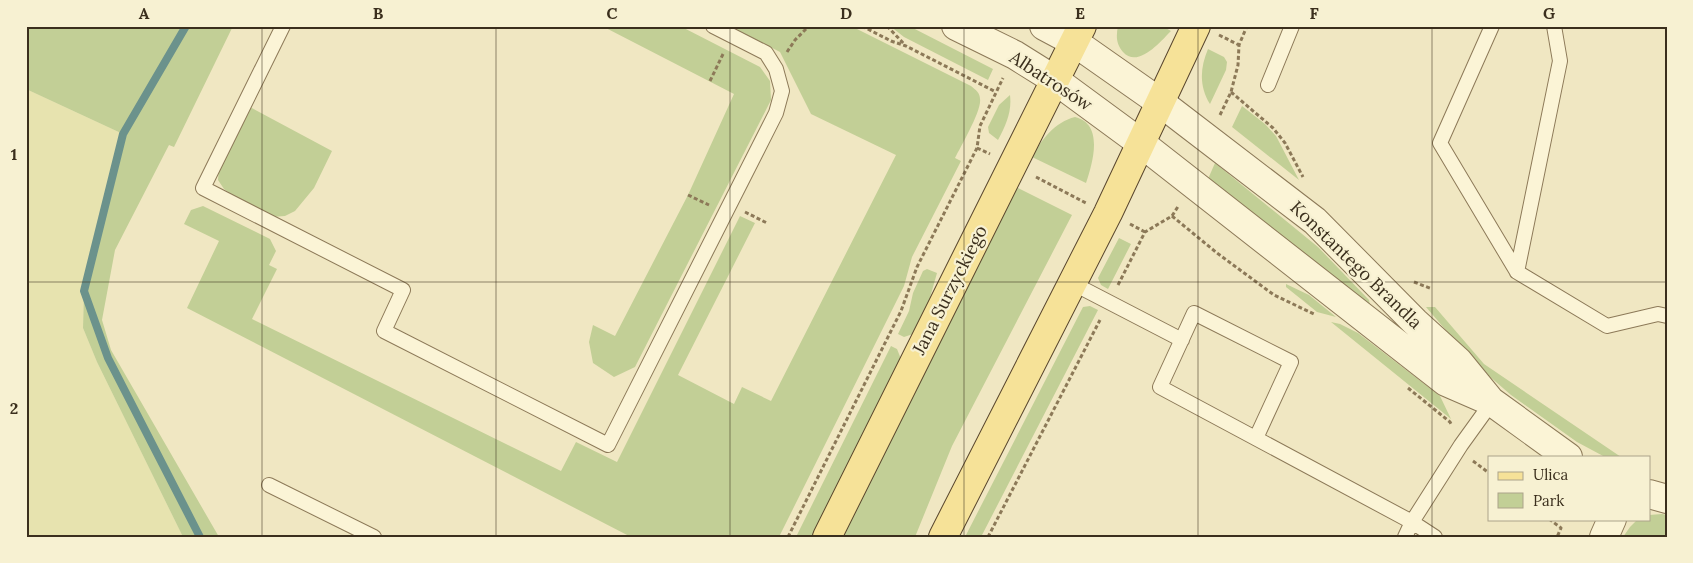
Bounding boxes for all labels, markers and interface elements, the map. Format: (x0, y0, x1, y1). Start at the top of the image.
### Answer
text: A (139, 3, 150, 23)
text: B (373, 3, 384, 23)
text: C (606, 3, 618, 23)
text: D (840, 3, 852, 23)
text: E (1075, 3, 1085, 23)
text: F (1309, 3, 1319, 23)
text: G (1543, 3, 1555, 23)
street label: Albatrosów (1005, 45, 1097, 116)
text: 1 (11, 144, 17, 164)
street label: Konstantego Brandla (1286, 196, 1427, 334)
street label: Jana Surzyckiego (907, 221, 992, 359)
text: 2 (10, 398, 18, 418)
legend (1488, 456, 1650, 520)
text: Ulica (1533, 465, 1569, 484)
text: Park (1533, 491, 1564, 510)

